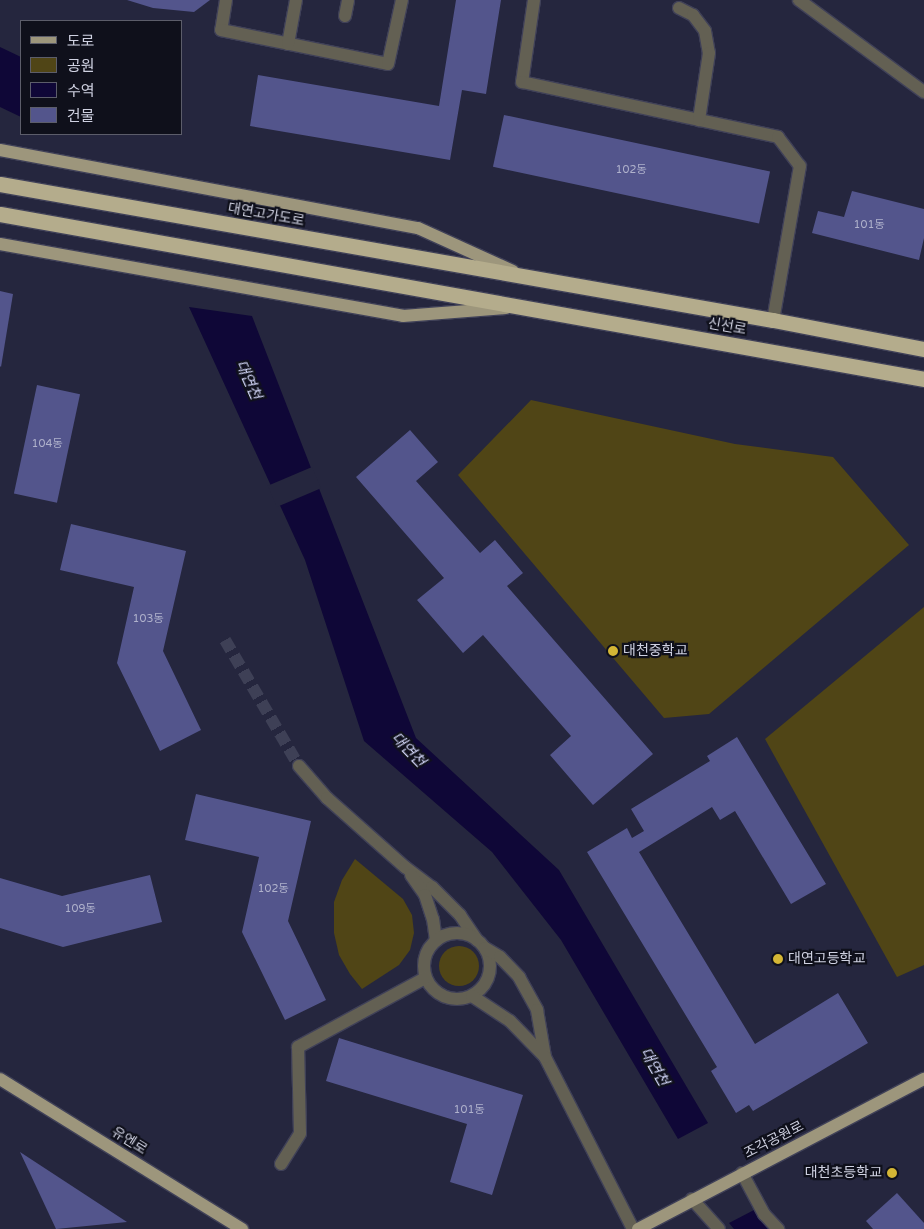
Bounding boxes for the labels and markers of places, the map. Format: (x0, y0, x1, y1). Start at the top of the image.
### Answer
place label: 대천중학교 (623, 643, 687, 659)
marker: 대천중학교 (607, 645, 619, 657)
place label: 대연고등학교 (788, 951, 865, 967)
marker: 대연고등학교 (772, 953, 784, 965)
place label: 대천초등학교 (805, 1165, 882, 1181)
marker: 대천초등학교 (886, 1167, 898, 1179)

